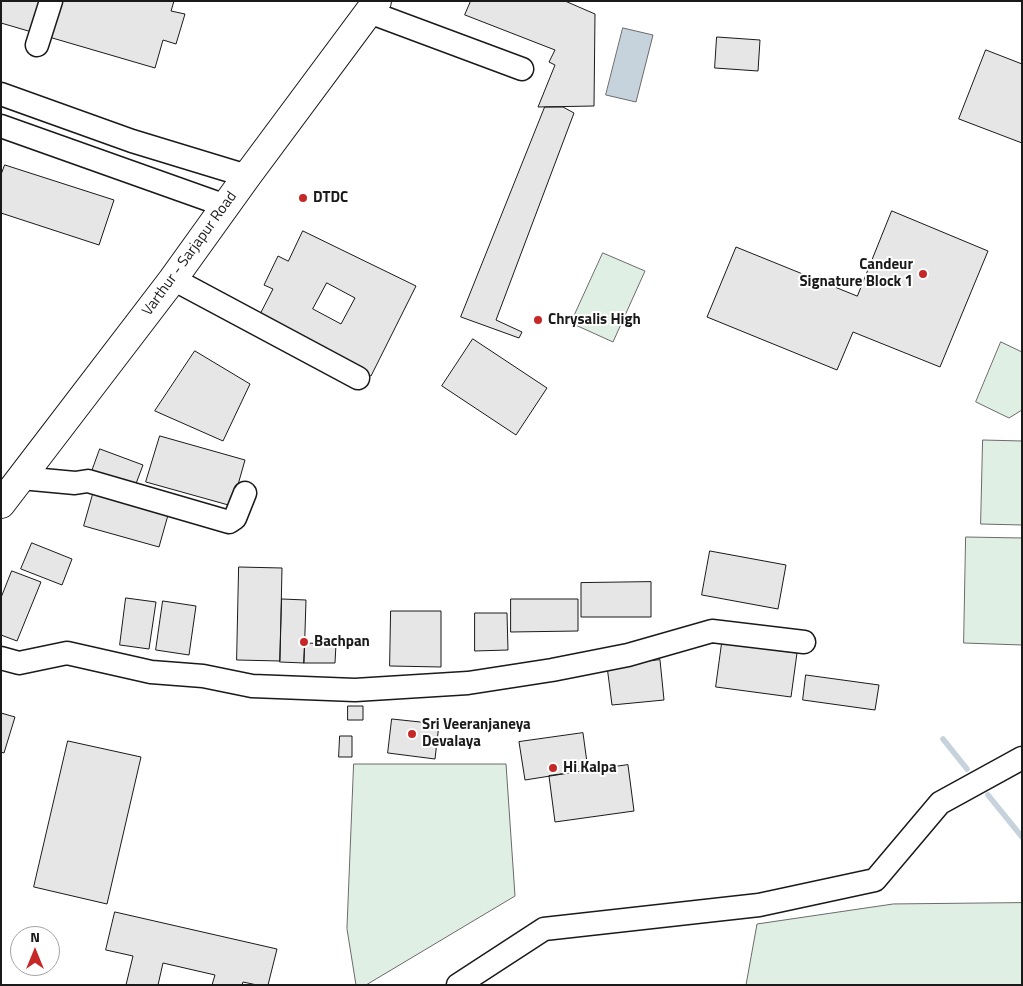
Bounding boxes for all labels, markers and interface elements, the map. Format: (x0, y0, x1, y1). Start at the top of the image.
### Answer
street label: Varthur - Sarjapur Road (139, 188, 241, 320)
place label: DTDC (313, 189, 348, 207)
marker: DTDC (297, 192, 309, 204)
place label: Candeur Signature Block 1 (799, 256, 913, 291)
marker: Candeur Signature Block 1 (917, 268, 929, 280)
place label: Chrysalis High (548, 311, 641, 329)
marker: Chrysalis High (532, 314, 544, 326)
place label: Bachpan (314, 633, 370, 651)
marker: Bachpan (298, 636, 310, 648)
place label: Sri Veeranjaneya Devalaya (422, 716, 531, 751)
marker: Sri Veeranjaneya Devalaya (406, 728, 418, 740)
place label: Hi Kalpa (563, 759, 617, 777)
marker: Hi Kalpa (547, 762, 559, 774)
north arrow (10, 926, 60, 976)
text: N (30, 926, 40, 947)

